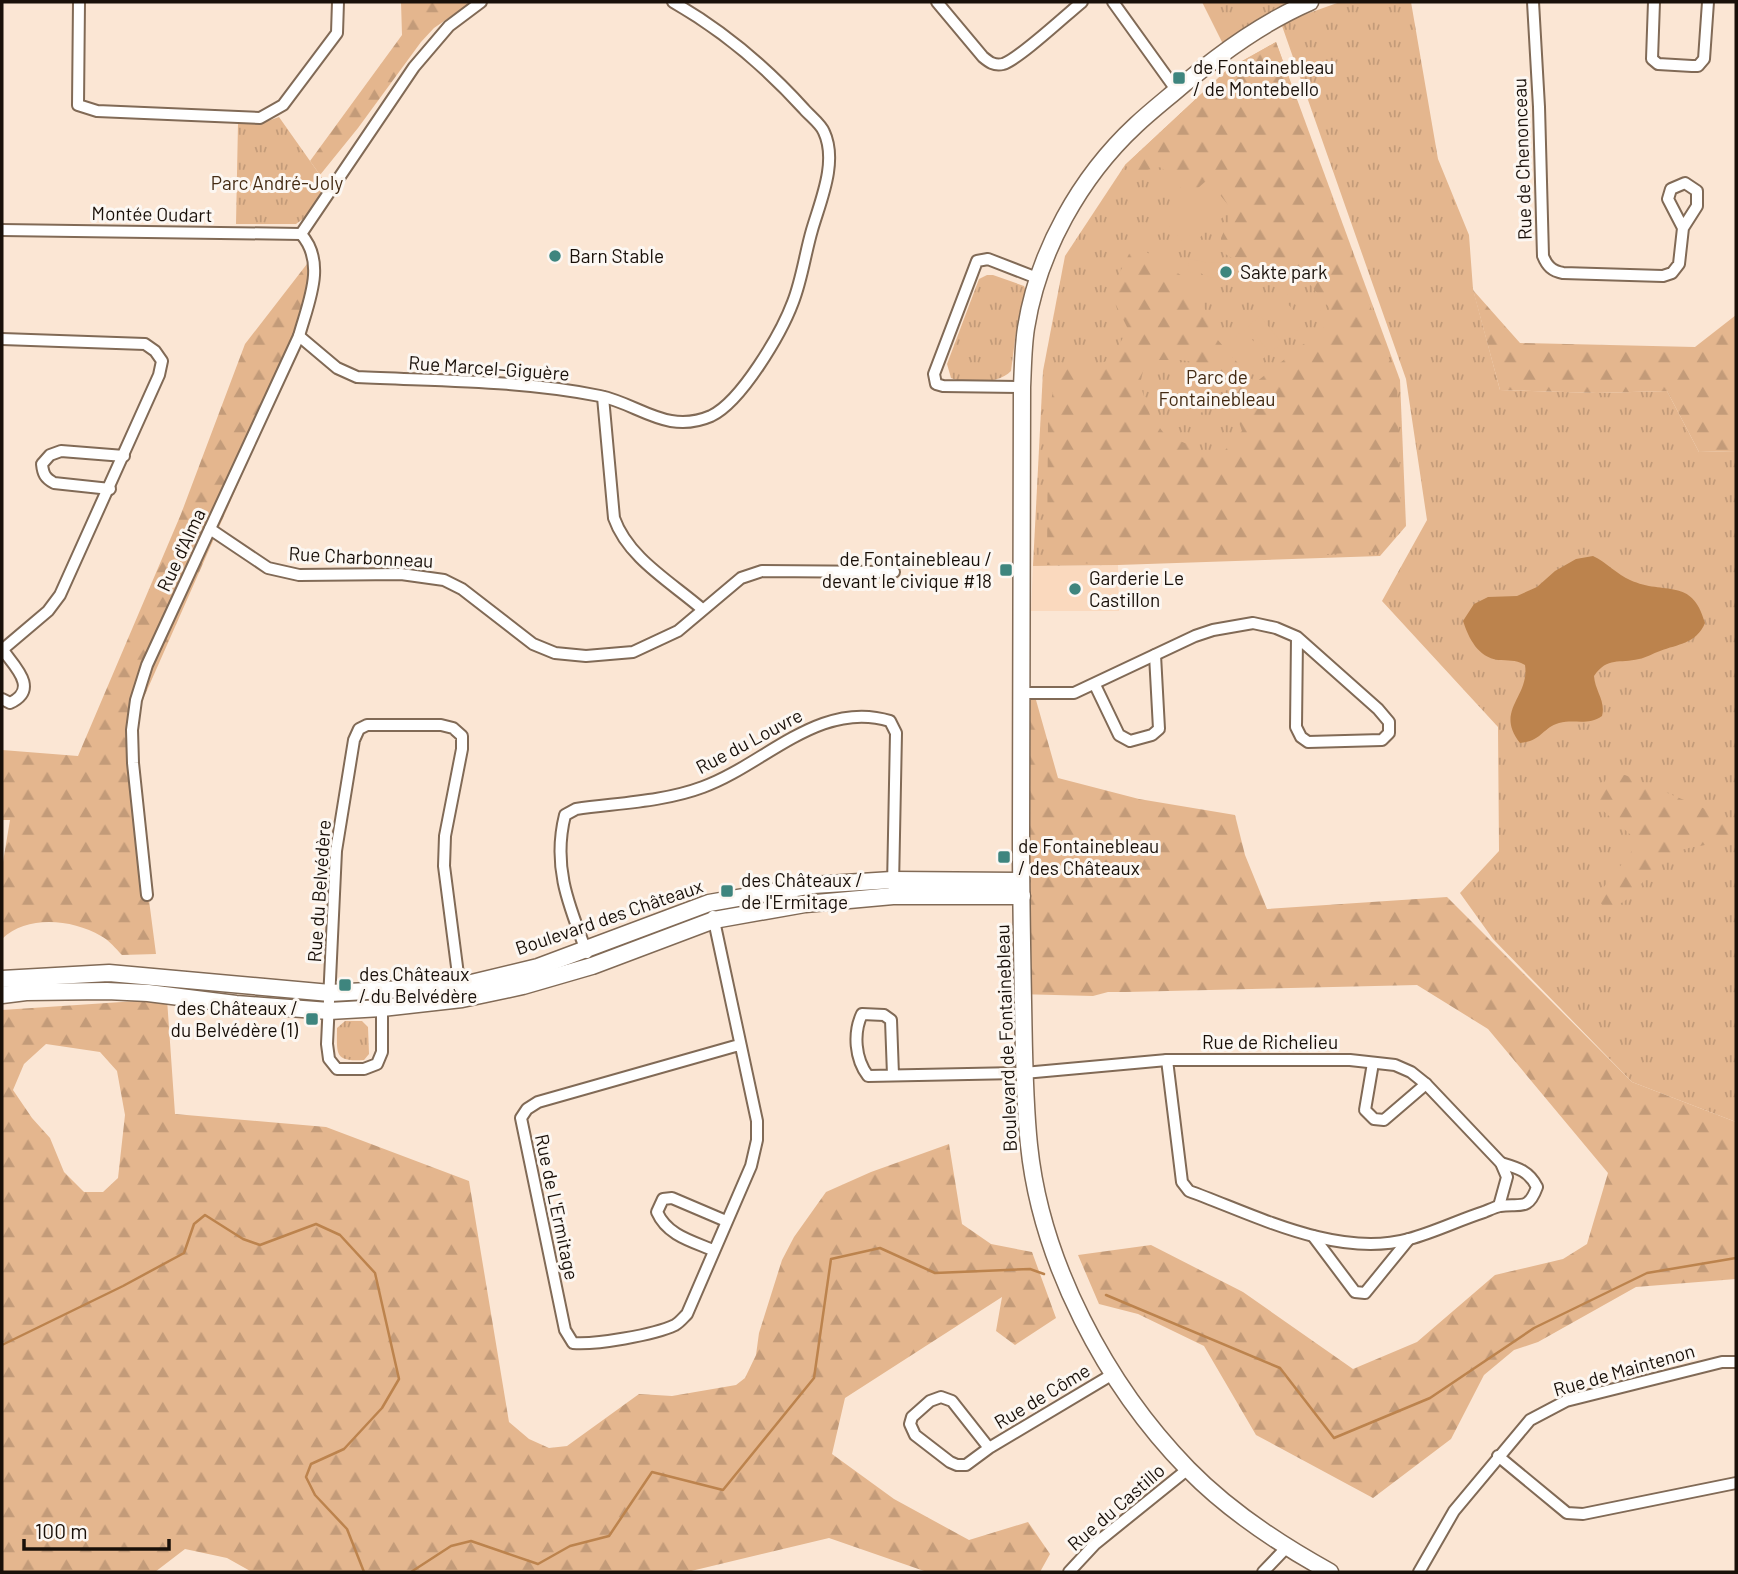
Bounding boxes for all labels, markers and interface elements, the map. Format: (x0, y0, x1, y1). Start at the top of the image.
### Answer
place label: de Fontainebleau / de Montebello (1193, 55, 1334, 100)
marker: de Fontainebleau / de Montebello (1171, 70, 1187, 86)
street label: Rue de Chenonceau (1507, 78, 1536, 240)
park label: Parc André-Joly (211, 171, 343, 194)
street label: Montée Oudart (91, 201, 213, 226)
place label: Barn Stable (569, 244, 664, 267)
marker: Barn Stable (547, 248, 563, 264)
place label: Sakte park (1240, 260, 1327, 283)
marker: Sakte park (1218, 264, 1234, 280)
street label: Rue Marcel-Giguère (408, 350, 570, 385)
park label: Parc de Fontainebleau (1158, 365, 1276, 410)
street label: Rue d'Alma (151, 505, 210, 595)
street label: Rue Charbonneau (288, 541, 434, 572)
place label: de Fontainebleau / devant le civique #18 (822, 547, 992, 592)
marker: de Fontainebleau / devant le civique #18 (998, 562, 1014, 578)
place label: Garderie Le Castillon (1089, 566, 1184, 611)
marker: Garderie Le Castillon (1067, 581, 1083, 597)
street label: Rue du Louvre (692, 703, 806, 778)
street label: Rue du Belvédère (302, 819, 335, 963)
place label: de Fontainebleau / des Châteaux (1018, 834, 1159, 879)
marker: de Fontainebleau / des Châteaux (996, 849, 1012, 865)
place label: des Châteaux / de l'Ermitage (741, 868, 863, 913)
street label: Boulevard des Châteaux (512, 874, 706, 959)
marker: des Châteaux / de l'Ermitage (719, 883, 735, 899)
street label: Boulevard de Fontainebleau (990, 924, 1021, 1152)
place label: des Châteaux / du Belvédère (359, 962, 477, 1007)
marker: des Châteaux / du Belvédère (337, 977, 353, 993)
place label: des Châteaux / du Belvédère (1) (171, 996, 299, 1041)
marker: des Châteaux / du Belvédère (1) (304, 1011, 320, 1027)
street label: Rue de Richelieu (1202, 1030, 1338, 1053)
street label: Rue de L'Ermitage (531, 1132, 584, 1282)
street label: Rue de Maintenon (1551, 1338, 1697, 1401)
street label: Rue de Côme (990, 1358, 1094, 1433)
street label: Rue du Castillo (1062, 1458, 1169, 1555)
scale bar (24, 1508, 170, 1552)
text: 100 m (35, 1518, 88, 1543)

